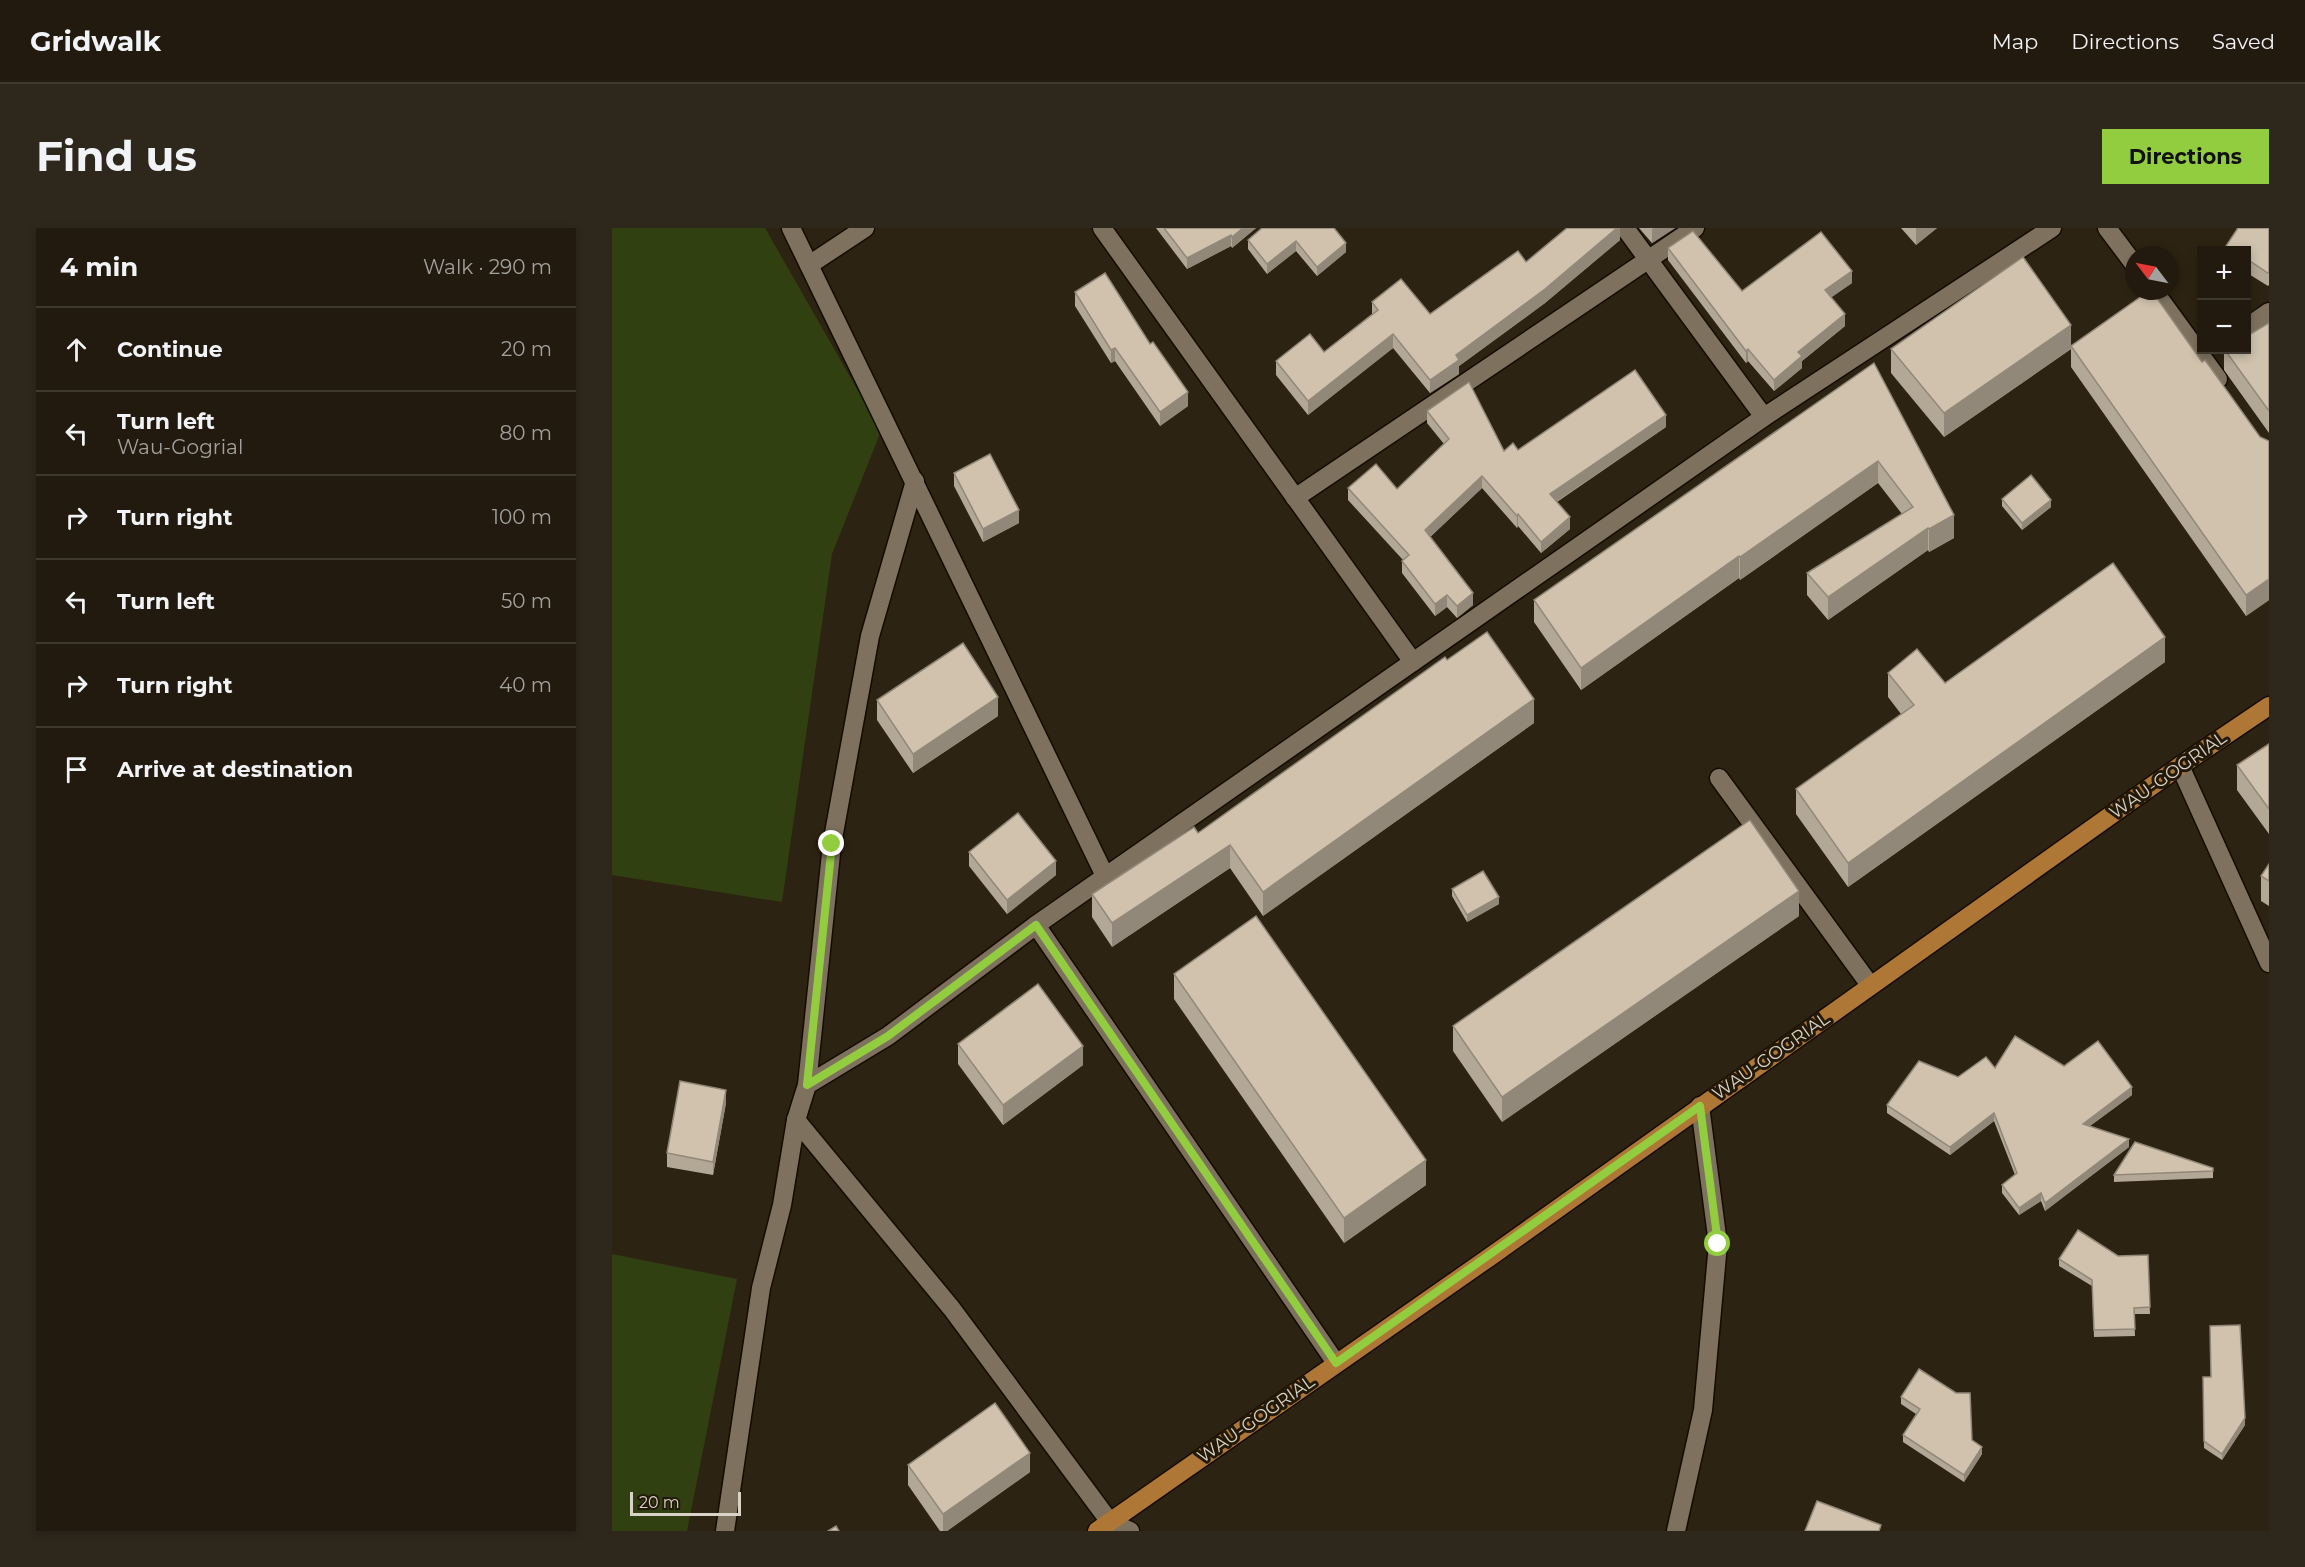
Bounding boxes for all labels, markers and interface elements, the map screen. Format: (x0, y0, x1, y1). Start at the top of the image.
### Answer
text: Gridwalk (30, 24, 161, 58)
text: Map (1992, 29, 2038, 54)
text: Directions (2071, 29, 2179, 54)
text: Saved (2212, 29, 2275, 54)
button: Directions (2102, 129, 2269, 184)
text: Find us (36, 130, 197, 182)
north arrow (2125, 246, 2179, 300)
map controls (2197, 246, 2251, 354)
button: + (2197, 246, 2251, 300)
text: 4 min (60, 251, 138, 283)
text: Walk · 290 m (423, 255, 552, 279)
button: − (2197, 300, 2251, 354)
icon: ahead (60, 333, 93, 366)
text: Continue (117, 336, 223, 363)
text: 20 m (501, 337, 552, 361)
text: Turn left (117, 408, 215, 435)
icon: left (60, 417, 93, 450)
text: 80 m (500, 421, 552, 445)
text: Wau-Gogrial (117, 435, 243, 459)
icon: right (60, 501, 93, 534)
text: Turn right (117, 504, 232, 531)
text: 100 m (492, 505, 552, 529)
icon: left (60, 585, 93, 618)
text: Turn left (117, 588, 215, 615)
text: 50 m (501, 589, 552, 613)
icon: right (60, 669, 93, 702)
text: Turn right (117, 672, 232, 699)
text: 40 m (499, 673, 552, 697)
street label: WAU-GOGRIAL (2105, 726, 2231, 824)
icon: arrive (60, 753, 93, 786)
text: Arrive at destination (117, 756, 353, 783)
route end (818, 830, 844, 856)
street label: WAU-GOGRIAL (1708, 1007, 1834, 1105)
route start (1704, 1230, 1730, 1256)
street label: WAU-GOGRIAL (1193, 1370, 1319, 1468)
scale bar (630, 1489, 741, 1516)
text: 20 m (639, 1493, 680, 1512)

